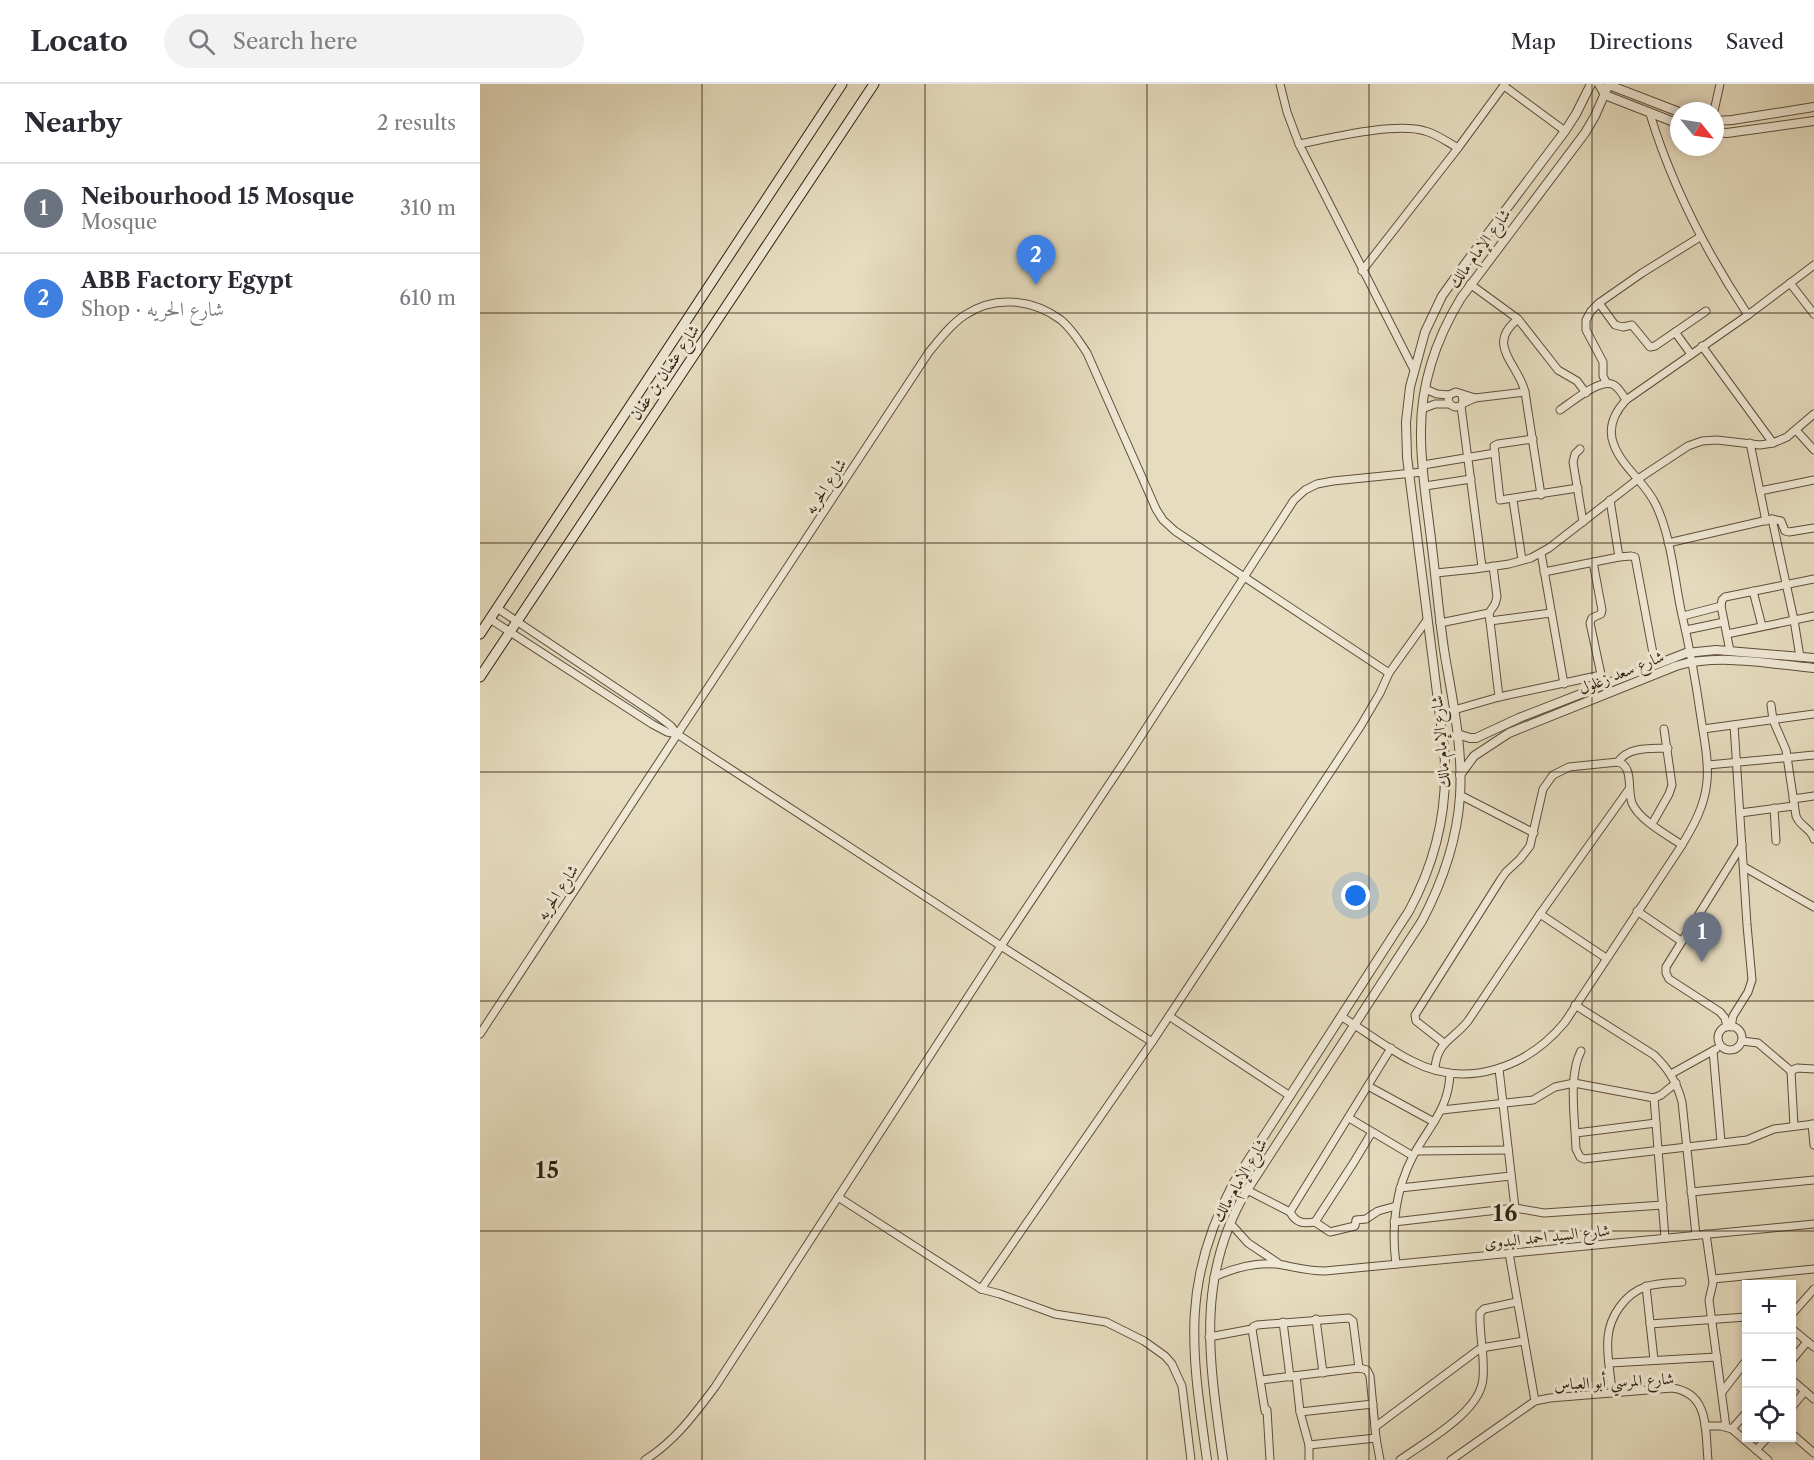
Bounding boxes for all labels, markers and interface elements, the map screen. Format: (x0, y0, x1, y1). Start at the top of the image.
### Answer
search box (164, 14, 584, 68)
text: Locato (30, 24, 128, 58)
icon: search (185, 25, 218, 58)
text: Search here (233, 28, 358, 55)
text: Map (1511, 29, 1556, 54)
text: Directions (1589, 29, 1693, 54)
text: Saved (1726, 29, 1784, 54)
north arrow (1670, 102, 1724, 156)
text: Nearby (24, 107, 122, 139)
text: 2 results (377, 111, 456, 135)
text: Neibourhood 15 Mosque (81, 183, 354, 210)
text: 1 (39, 196, 48, 220)
text: 310 m (400, 196, 456, 220)
street label: شارع الإمام مالك (1444, 204, 1518, 294)
text: Mosque (81, 210, 157, 234)
pin: 2 (1016, 236, 1056, 285)
text: ABB Factory Egypt (81, 267, 293, 294)
text: 2 (38, 286, 49, 310)
text: 610 m (399, 286, 456, 310)
text: Shop · شارع الحريه (81, 297, 224, 321)
street label: شارع عثمان بن عفان (625, 320, 707, 426)
street label: شارع الحريه (800, 454, 854, 520)
street label: شارع سعد زغلول (1575, 646, 1668, 702)
street label: شارع الإمام مالك (1426, 694, 1459, 789)
street label: شارع الحريه (532, 860, 586, 926)
your location (1341, 881, 1370, 910)
pin: 1 (1682, 912, 1722, 962)
street label: شارع الإمام مالك (1207, 1135, 1275, 1228)
district label: 15 (535, 1157, 561, 1184)
district label: 16 (1493, 1200, 1519, 1227)
street label: شارع السيد احمد البدوى (1483, 1219, 1611, 1257)
map controls (1742, 1280, 1796, 1442)
button: + (1742, 1280, 1796, 1334)
button: − (1742, 1334, 1796, 1388)
street label: شارع المرسي أبو العباس (1553, 1367, 1675, 1400)
button: locate (1742, 1388, 1796, 1442)

